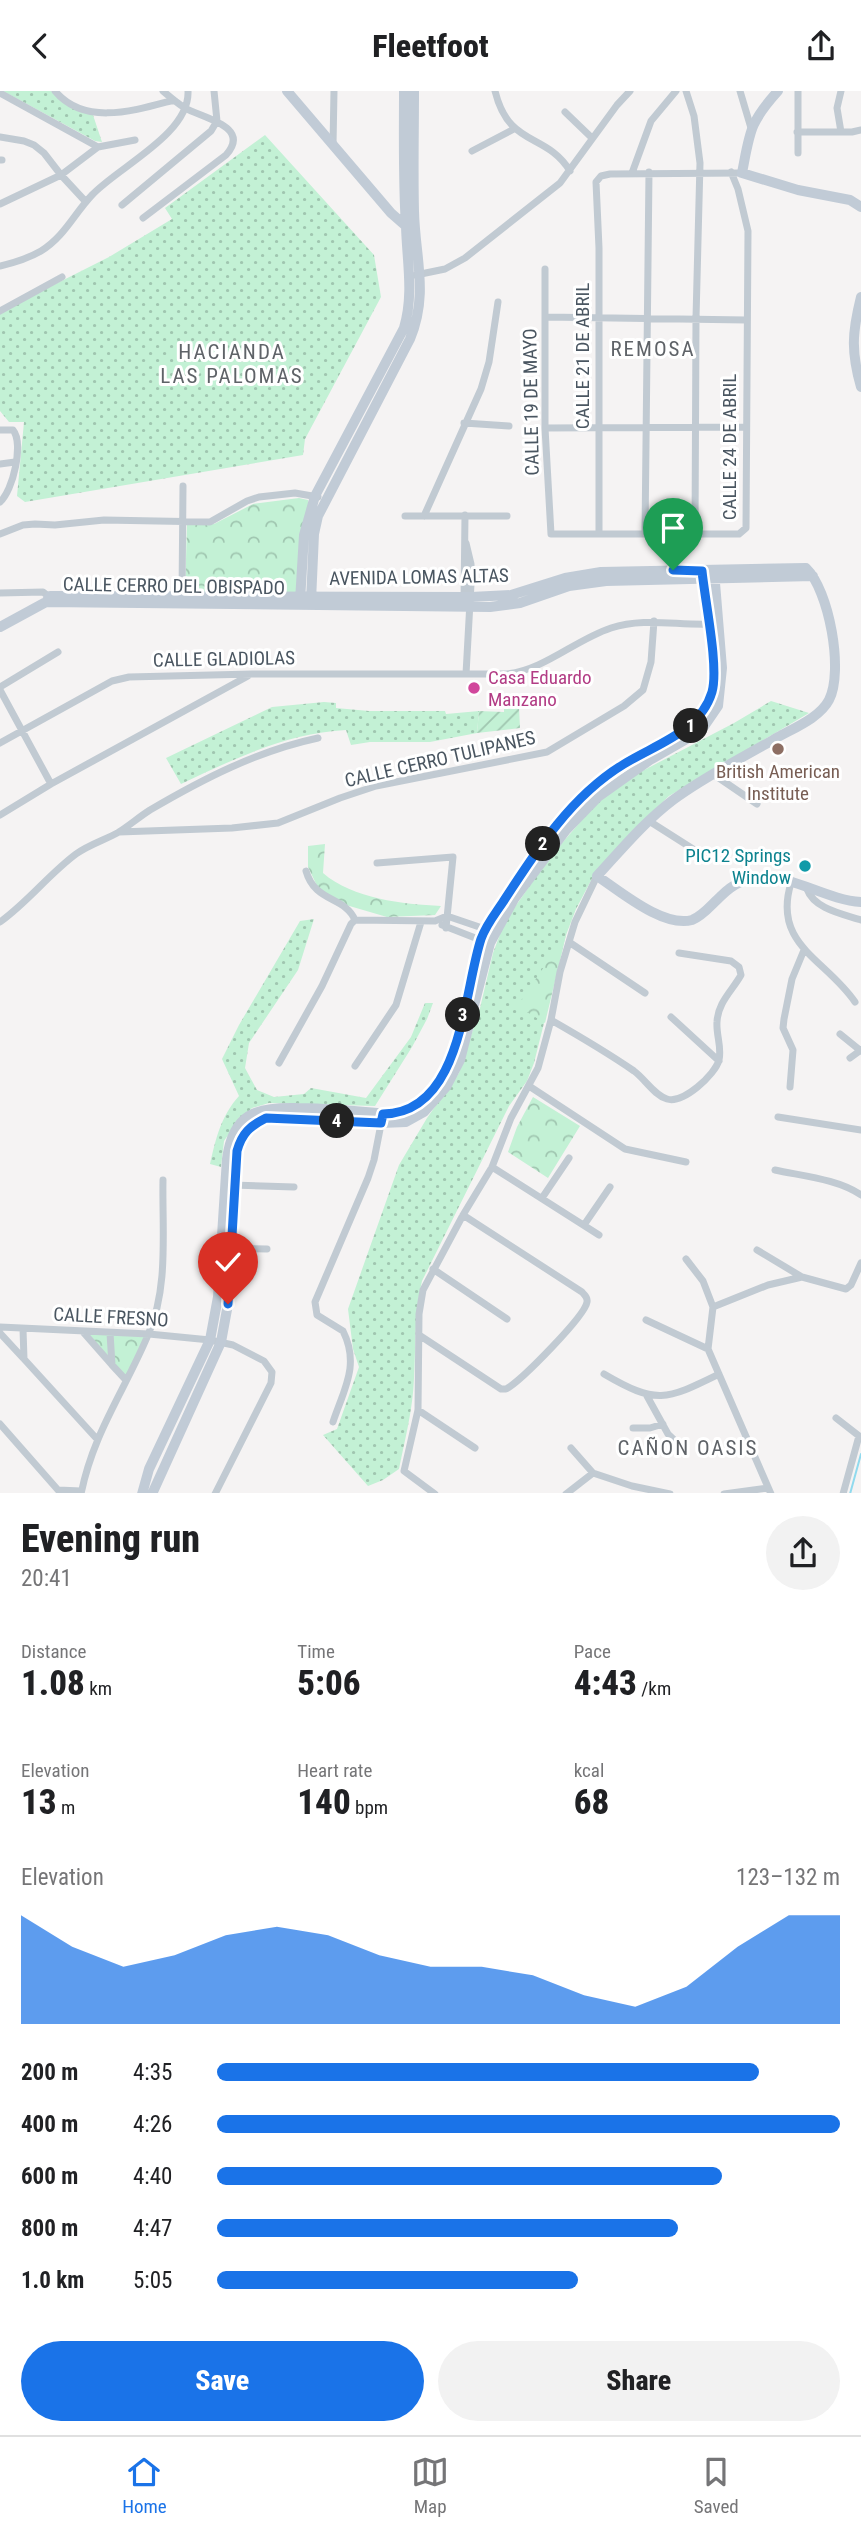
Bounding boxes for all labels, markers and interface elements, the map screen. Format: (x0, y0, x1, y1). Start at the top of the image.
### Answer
icon: back (21, 27, 59, 65)
text: Fleetfoot (372, 27, 489, 65)
icon: share (802, 27, 840, 65)
street label: CALLE 21 DE ABRIL (571, 283, 594, 429)
street label: CALLE 19 DE MAYO (518, 328, 544, 476)
district label: REMOSA (610, 337, 696, 361)
district label: HACIANDA LAS PALOMAS (160, 340, 304, 388)
street label: CALLE 24 DE ABRIL (718, 374, 741, 520)
pin (643, 498, 703, 570)
icon: arrive (654, 509, 692, 547)
street label: AVENIDA LOMAS ALTAS (329, 564, 509, 590)
street label: CALLE CERRO DEL OBISPADO (63, 573, 285, 599)
street label: CALLE GLADIOLAS (153, 646, 295, 672)
place label: Casa Eduardo Manzano (488, 666, 592, 711)
marker: Casa Eduardo Manzano (466, 680, 482, 696)
pin: 1 (674, 709, 708, 743)
text: 1 (686, 714, 695, 737)
street label: CALLE CERRO TULIPANES (342, 726, 538, 792)
marker: British American Institute (770, 741, 786, 757)
place label: British American Institute (716, 760, 840, 805)
pin: 2 (526, 827, 560, 861)
text: 2 (538, 832, 547, 855)
place label: PIC12 Springs Window (685, 844, 791, 889)
marker: PIC12 Springs Window (797, 858, 813, 874)
pin: 3 (446, 997, 480, 1033)
text: 3 (458, 1003, 467, 1026)
pin: 4 (320, 1103, 354, 1139)
text: 4 (332, 1109, 341, 1132)
pin (198, 1232, 258, 1304)
icon: check (209, 1243, 247, 1281)
street label: CALLE FRESNO (53, 1302, 169, 1332)
district label: CAÑON OASIS (617, 1436, 759, 1460)
button: share (766, 1516, 840, 1590)
text: Evening run (21, 1517, 200, 1561)
text: 20:41 (21, 1565, 72, 1592)
text: Distance (21, 1640, 86, 1663)
text: Time (297, 1640, 335, 1663)
text: Pace (574, 1640, 611, 1663)
text: 1.08 (21, 1663, 85, 1704)
text: 5:06 (297, 1663, 361, 1704)
text: 4:43 (574, 1663, 637, 1704)
text: km (85, 1677, 112, 1700)
text: /km (637, 1677, 671, 1700)
text: Elevation (21, 1759, 89, 1782)
text: Heart rate (297, 1759, 372, 1782)
text: kcal (574, 1759, 604, 1782)
text: 13 (21, 1782, 57, 1823)
text: 140 (297, 1782, 351, 1823)
text: 68 (574, 1782, 609, 1823)
text: m (57, 1796, 75, 1819)
text: bpm (351, 1796, 388, 1819)
text: Elevation (21, 1864, 104, 1891)
text: 123–132 m (736, 1864, 840, 1891)
text: 200 m (21, 2059, 78, 2086)
text: 4:35 (133, 2059, 172, 2086)
text: 400 m (21, 2111, 78, 2138)
text: 4:26 (133, 2111, 172, 2138)
text: 600 m (21, 2163, 78, 2190)
text: 4:40 (133, 2163, 172, 2190)
text: 800 m (21, 2215, 78, 2242)
text: 4:47 (133, 2215, 172, 2242)
text: 1.0 km (21, 2267, 84, 2294)
text: 5:05 (133, 2267, 172, 2294)
button: Save (21, 2341, 424, 2421)
button: Share (438, 2341, 840, 2421)
tab: Home (122, 2453, 167, 2518)
tab: Map (411, 2453, 449, 2518)
tab: Saved (694, 2453, 739, 2518)

